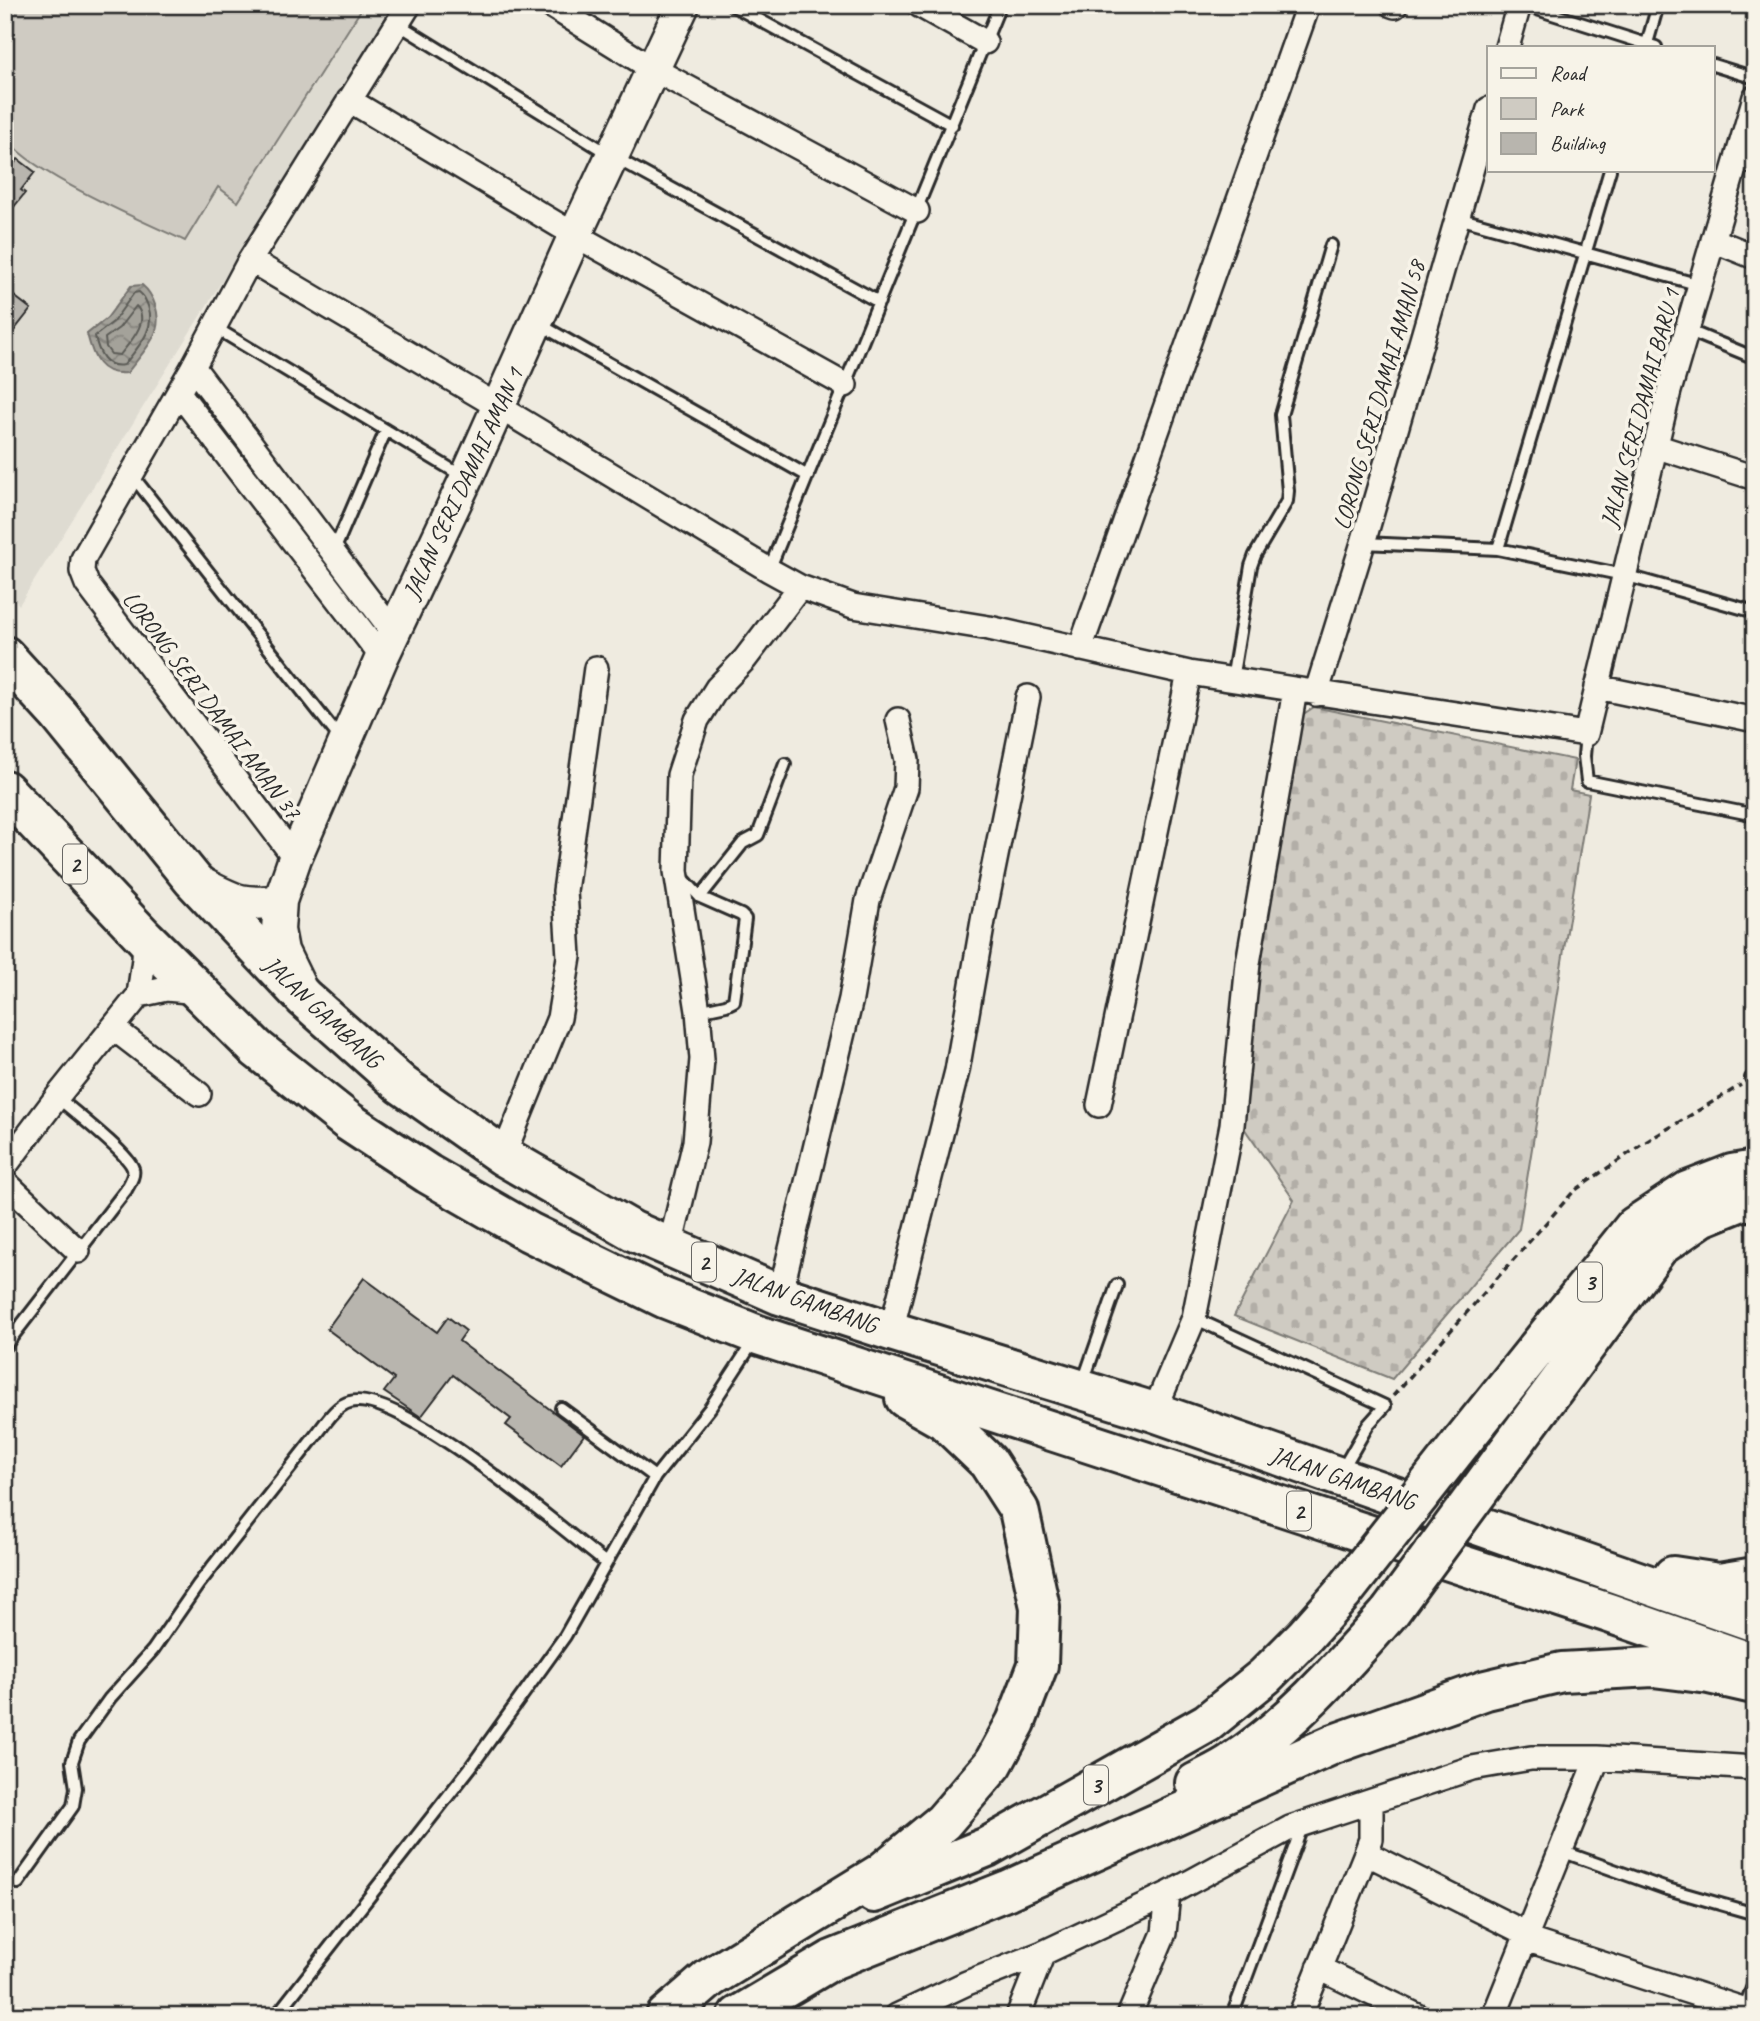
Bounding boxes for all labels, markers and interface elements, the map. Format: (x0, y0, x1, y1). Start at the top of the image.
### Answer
legend (1487, 46, 1714, 172)
text: Road (1550, 60, 1589, 86)
text: Park (1550, 96, 1585, 122)
text: Building (1550, 130, 1607, 156)
street label: LORONG SERI DAMAI AMAN 58 (1326, 255, 1432, 533)
street label: JALAN SERI DAMAI BARU 1 (1593, 284, 1687, 532)
street label: JALAN SERI DAMAI AMAN 1 (396, 362, 530, 604)
street label: LORONG SERI DAMAI AMAN 37 (116, 585, 308, 826)
road number: 2 (63, 844, 87, 884)
street label: JALAN GAMBANG (257, 949, 390, 1076)
road number: 2 (692, 1242, 716, 1282)
street label: JALAN GAMBANG (728, 1260, 883, 1341)
road number: 3 (1578, 1262, 1602, 1302)
street label: JALAN GAMBANG (1266, 1439, 1421, 1517)
road number: 2 (1287, 1492, 1311, 1530)
road number: 3 (1084, 1766, 1108, 1804)

